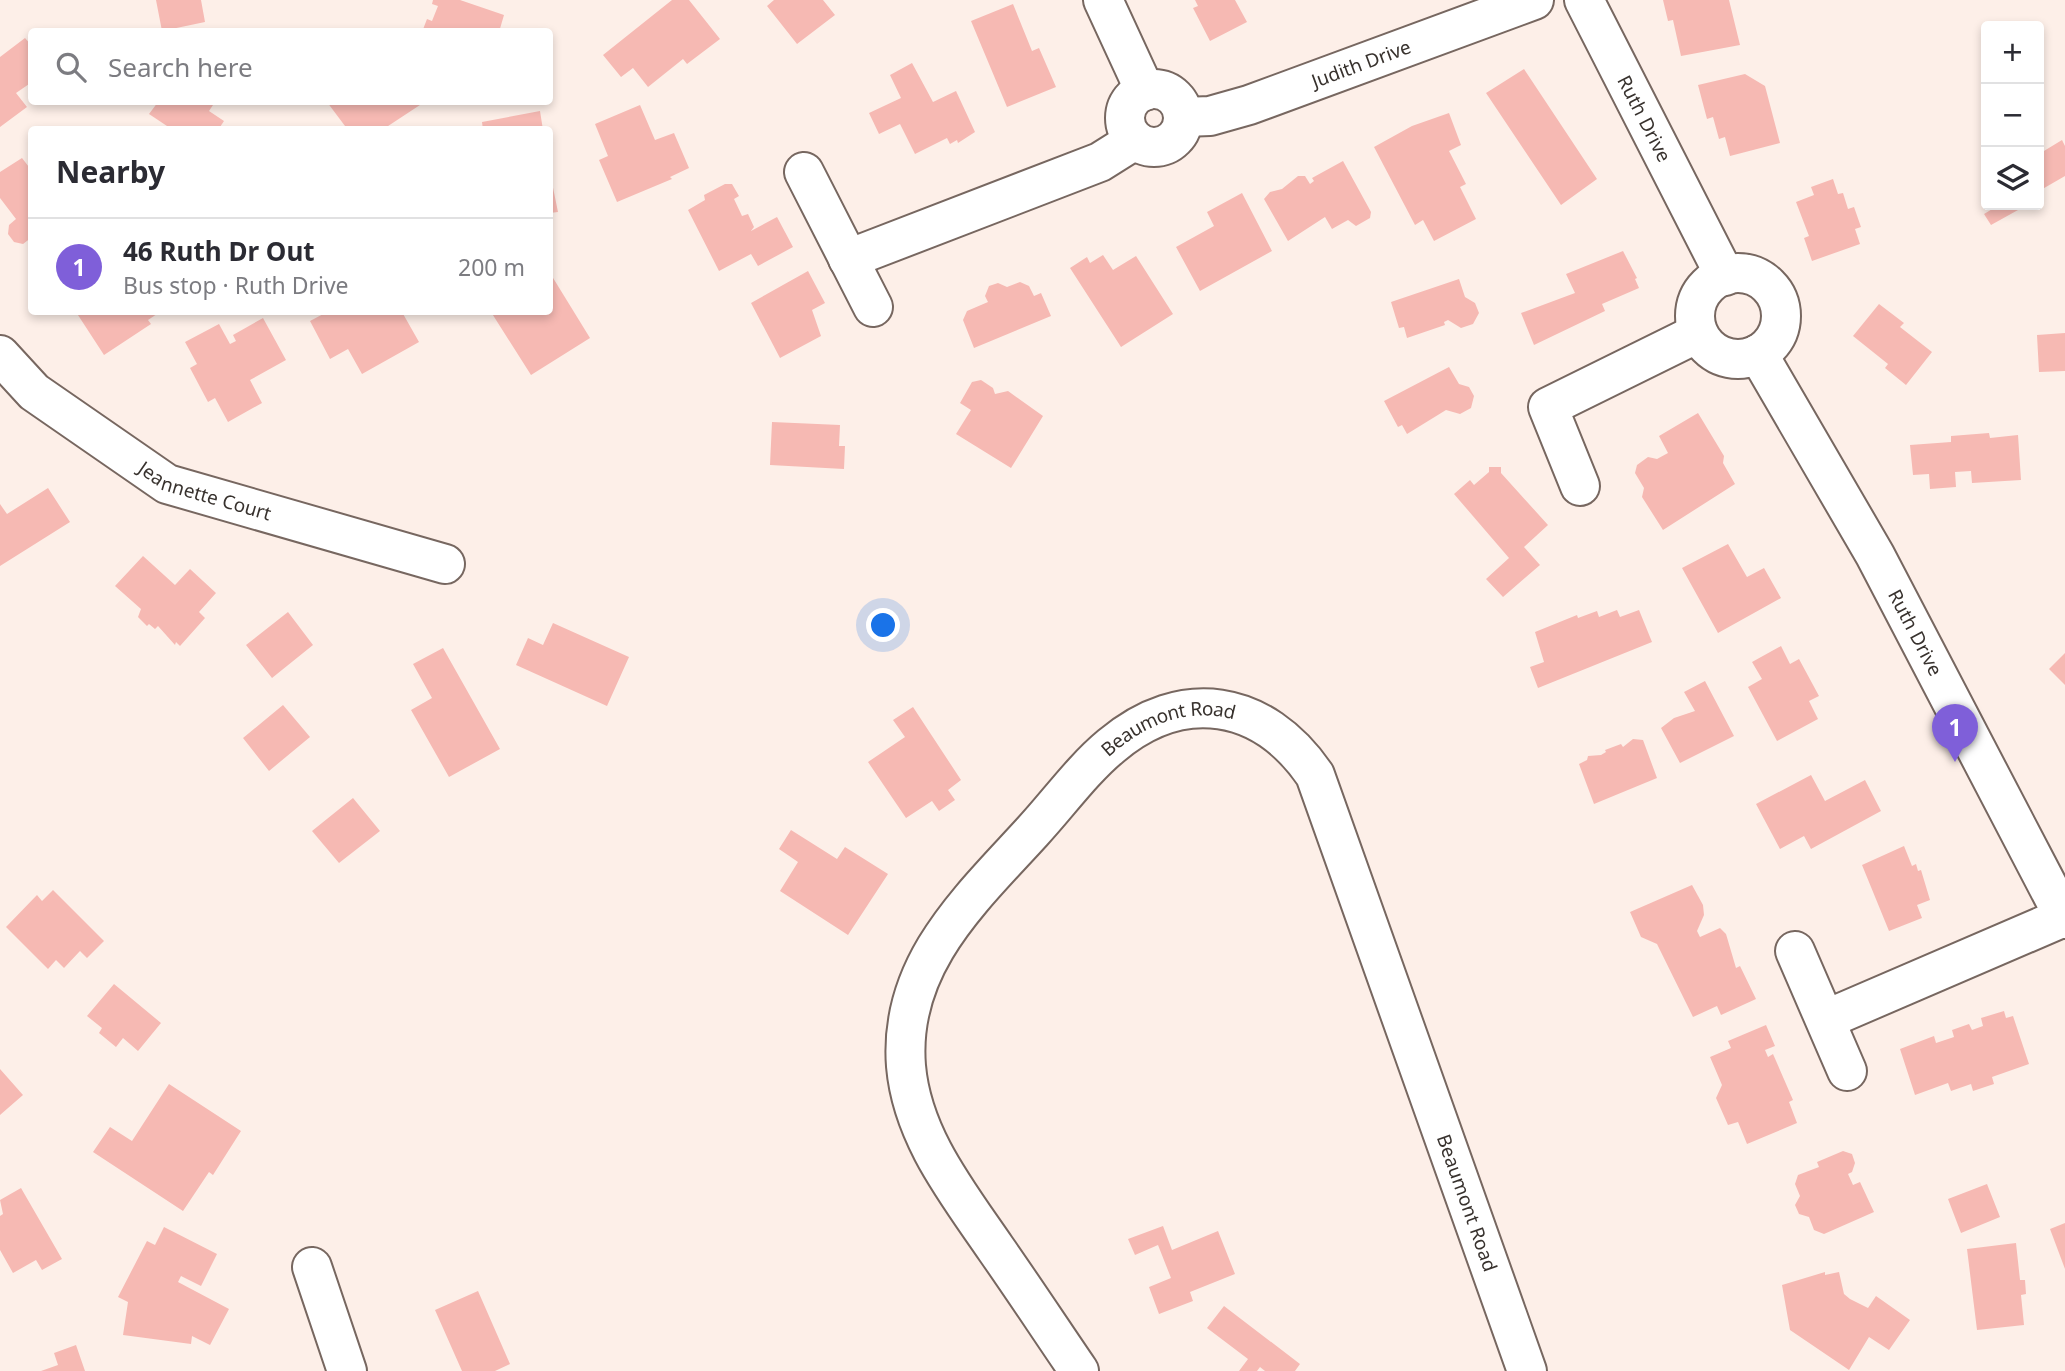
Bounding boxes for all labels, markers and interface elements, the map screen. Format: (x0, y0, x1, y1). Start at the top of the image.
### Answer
map controls (1981, 21, 2044, 210)
button: + (1981, 21, 2044, 84)
search box (28, 28, 553, 105)
street label: Judith Drive (1306, 34, 1414, 95)
icon: search (52, 48, 90, 86)
text: Search here (108, 49, 253, 85)
street label: Ruth Drive (1612, 71, 1678, 166)
button: − (1981, 84, 2044, 147)
button: layers (1981, 147, 2044, 210)
text: Nearby (56, 151, 165, 192)
text: 46 Ruth Dr Out (123, 233, 315, 269)
text: 1 (72, 251, 86, 283)
text: 200 m (458, 251, 525, 283)
text: Bus stop · Ruth Drive (123, 269, 349, 301)
street label: Jeannette Court (132, 454, 275, 526)
street label: Ruth Drive (1882, 585, 1949, 680)
your location (866, 608, 900, 642)
street label: Beaumont Road (1095, 695, 1238, 762)
pin: 1 (1932, 704, 1978, 762)
street label: Beaumont Road (1431, 1131, 1504, 1275)

